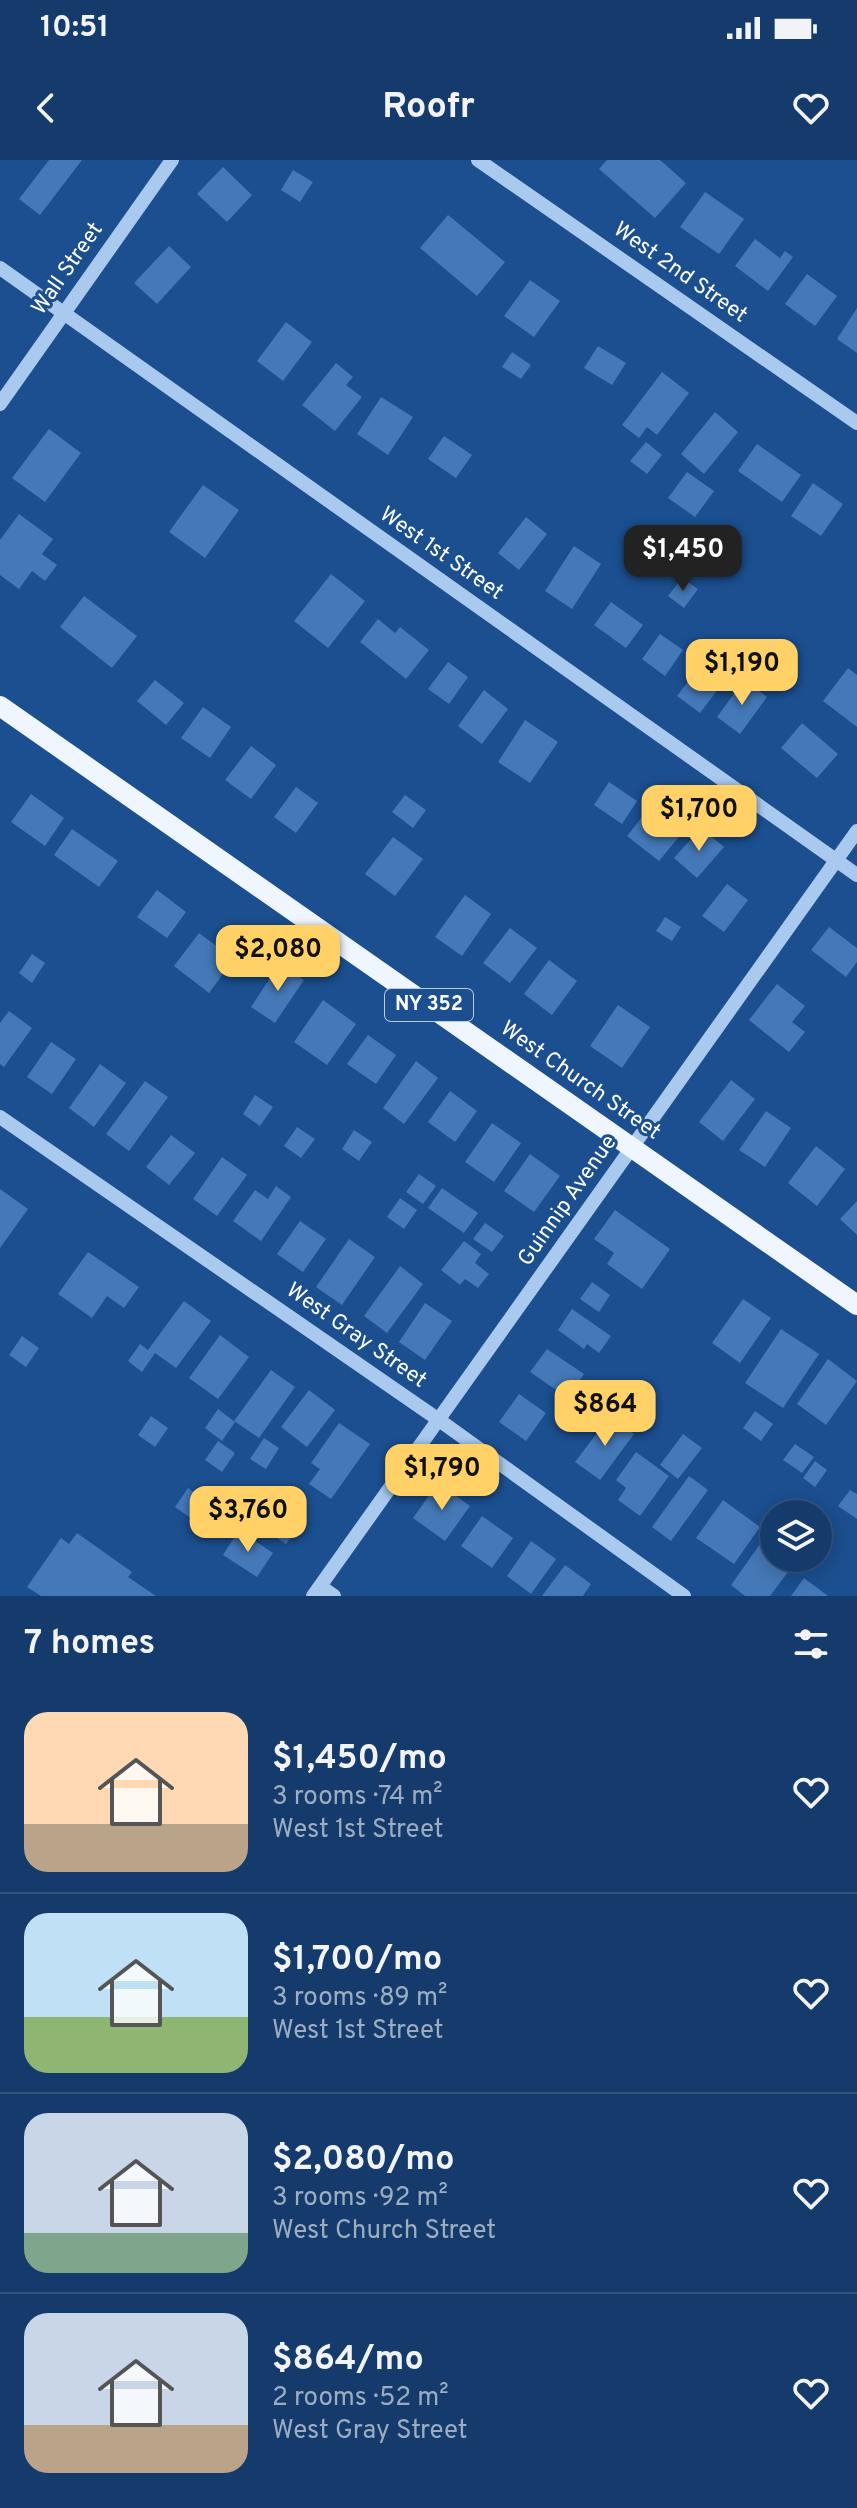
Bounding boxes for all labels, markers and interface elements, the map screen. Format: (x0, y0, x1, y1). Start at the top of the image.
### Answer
text: 10:51 (40, 10, 109, 47)
text: Roofr (382, 85, 475, 131)
icon: back (24, 86, 68, 130)
icon: heart (789, 86, 833, 130)
street label: West 2nd Street (608, 217, 752, 329)
street label: Wall Street (26, 218, 110, 320)
street label: West 1st Street (374, 501, 508, 607)
pin: $1,450 (618, 525, 748, 593)
text: $1,450 (642, 534, 724, 567)
pin: $1,190 (677, 639, 807, 707)
text: $1,190 (704, 648, 780, 681)
pin: $1,700 (634, 785, 764, 853)
text: $1,700 (660, 794, 738, 827)
pin: $2,080 (213, 925, 343, 993)
text: $2,080 (234, 934, 322, 967)
road number: NY 352 (385, 989, 473, 1021)
street label: West Church Street (495, 1016, 665, 1146)
street label: Guinnip Avenue (513, 1130, 623, 1272)
street label: West Gray Street (281, 1278, 431, 1394)
pin: $864 (558, 1380, 652, 1448)
text: $864 (573, 1389, 637, 1422)
pin: $1,790 (377, 1444, 507, 1512)
text: $1,790 (403, 1453, 481, 1486)
pin: $3,760 (183, 1486, 313, 1554)
text: $3,760 (208, 1495, 288, 1528)
map controls (760, 1500, 832, 1572)
button: layers (760, 1500, 832, 1572)
icon: filters (789, 1622, 833, 1666)
text: 7 homes (24, 1623, 155, 1666)
text: $1,450/mo (272, 1738, 447, 1781)
icon: home (88, 1744, 184, 1840)
icon: heart (789, 1770, 833, 1814)
text: 3 rooms · 74 m² (272, 1781, 443, 1814)
text: West 1st Street (272, 1814, 444, 1847)
text: $1,700/mo (272, 1939, 442, 1982)
icon: home (88, 1945, 184, 2041)
icon: heart (789, 1971, 833, 2015)
text: 3 rooms · 89 m² (272, 1982, 447, 2015)
text: West 1st Street (272, 2015, 444, 2048)
text: $2,080/mo (272, 2139, 454, 2182)
icon: home (88, 2145, 184, 2241)
icon: heart (789, 2171, 833, 2215)
text: 3 rooms · 92 m² (272, 2182, 448, 2215)
text: West Church Street (272, 2215, 496, 2248)
text: $864/mo (272, 2339, 424, 2382)
icon: home (88, 2345, 184, 2441)
icon: heart (789, 2371, 833, 2415)
text: 2 rooms · 52 m² (272, 2382, 449, 2415)
text: West Gray Street (272, 2415, 467, 2448)

